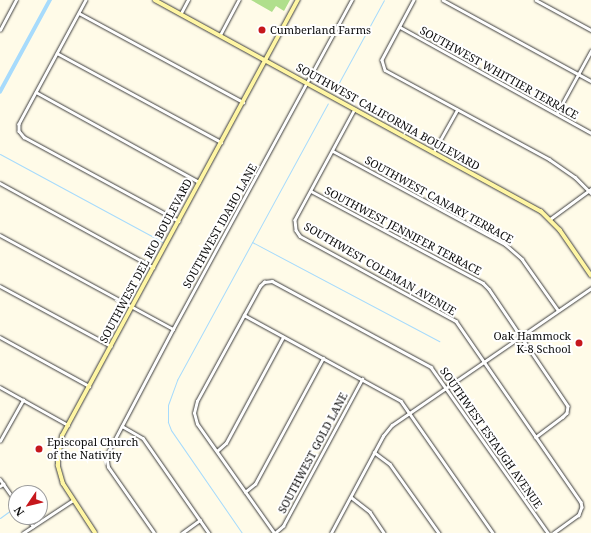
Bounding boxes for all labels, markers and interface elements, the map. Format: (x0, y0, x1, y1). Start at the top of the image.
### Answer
place label: Cumberland Farms (270, 23, 371, 37)
street label: SOUTHWEST WHITTIER TERRACE (417, 24, 581, 122)
marker: Cumberland Farms (257, 25, 267, 35)
street label: SOUTHWEST CALIFORNIA BOULEVARD (294, 61, 482, 173)
street label: SOUTHWEST CANARY TERRACE (362, 154, 516, 246)
street label: SOUTHWEST IDAHO LANE (180, 161, 260, 291)
street label: SOUTHWEST DEL RIO BOULEVARD (97, 177, 195, 345)
street label: SOUTHWEST JENNIFER TERRACE (322, 184, 484, 278)
street label: SOUTHWEST COLEMAN AVENUE (302, 220, 458, 318)
place label: Oak Hammock K-8 School (493, 330, 571, 356)
marker: Oak Hammock K-8 School (574, 338, 584, 348)
street label: SOUTHWEST ESTAUGH AVENUE (437, 365, 545, 511)
street label: SOUTHWEST GOLD LANE (276, 390, 350, 516)
place label: Episcopal Church of the Nativity (47, 436, 138, 462)
marker: Episcopal Church of the Nativity (34, 444, 44, 454)
north arrow (8, 485, 48, 525)
text: N (10, 504, 27, 519)

